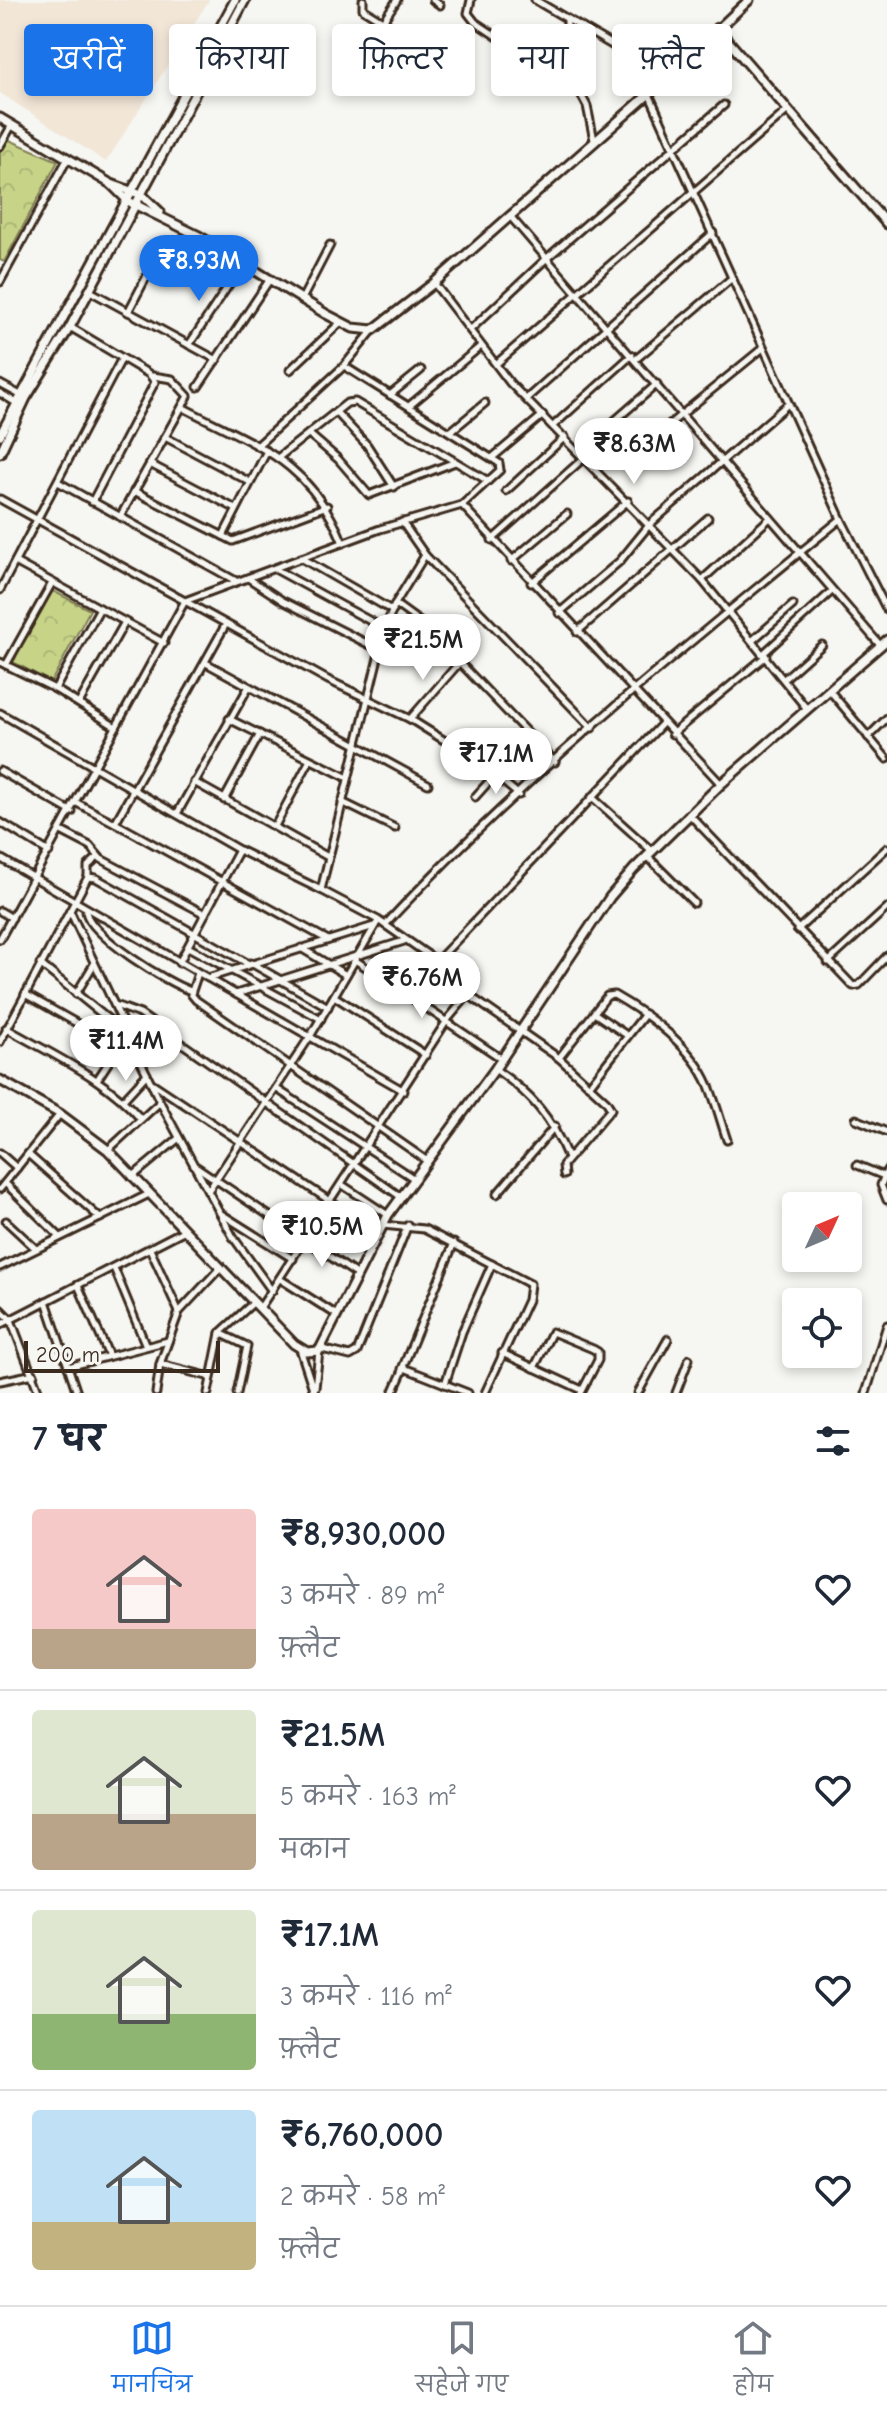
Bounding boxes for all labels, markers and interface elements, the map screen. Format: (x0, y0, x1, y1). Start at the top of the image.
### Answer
chip: खरीदें (24, 24, 153, 96)
chip: किराया (169, 24, 316, 96)
chip: फ़िल्टर (332, 24, 475, 96)
chip: नया (491, 24, 596, 96)
chip: फ़्लैट (612, 24, 732, 96)
pin: ₹8.93M (134, 235, 264, 303)
text: ₹8.93M (157, 246, 241, 276)
pin: ₹8.63M (569, 418, 699, 486)
text: ₹8.63M (592, 429, 676, 459)
pin: ₹21.5M (358, 614, 488, 682)
text: ₹21.5M (383, 625, 463, 655)
pin: ₹17.1M (431, 728, 561, 796)
text: ₹17.1M (458, 739, 534, 769)
pin: ₹6.76M (357, 952, 487, 1020)
text: ₹6.76M (381, 963, 463, 993)
pin: ₹11.4M (61, 1015, 191, 1083)
text: ₹11.4M (88, 1026, 164, 1056)
north arrow (782, 1192, 862, 1272)
map controls (782, 1192, 862, 1368)
pin: ₹10.5M (257, 1201, 387, 1269)
text: ₹10.5M (281, 1212, 363, 1242)
button: locate (782, 1288, 862, 1368)
scale bar (24, 1337, 220, 1373)
text: 200 m (36, 1342, 100, 1368)
text: 7 घर (32, 1419, 105, 1459)
icon: filters (811, 1419, 855, 1463)
text: ₹8,930,000 (280, 1514, 446, 1554)
icon: home (96, 1541, 192, 1637)
icon: heart (811, 1567, 855, 1611)
text: 3 कमरे · 89 m² (280, 1581, 444, 1611)
text: फ़्लैट (280, 1634, 339, 1664)
text: ₹21.5M (280, 1715, 385, 1755)
icon: home (96, 1742, 192, 1838)
icon: heart (811, 1768, 855, 1812)
text: 5 कमरे · 163 m² (280, 1782, 456, 1812)
text: मकान (280, 1835, 349, 1865)
text: ₹17.1M (280, 1915, 379, 1955)
icon: home (96, 1942, 192, 2038)
icon: heart (811, 1968, 855, 2012)
text: 3 कमरे · 116 m² (280, 1982, 452, 2012)
text: फ़्लैट (280, 2035, 339, 2065)
text: ₹6,760,000 (280, 2115, 444, 2155)
icon: home (96, 2142, 192, 2238)
icon: heart (811, 2168, 855, 2212)
text: 2 कमरे · 58 m² (280, 2182, 445, 2212)
text: फ़्लैट (280, 2235, 339, 2265)
tab: मानचित्र (112, 2316, 192, 2409)
tab: सहेजे गए (415, 2316, 508, 2409)
tab: होम (731, 2316, 775, 2409)

